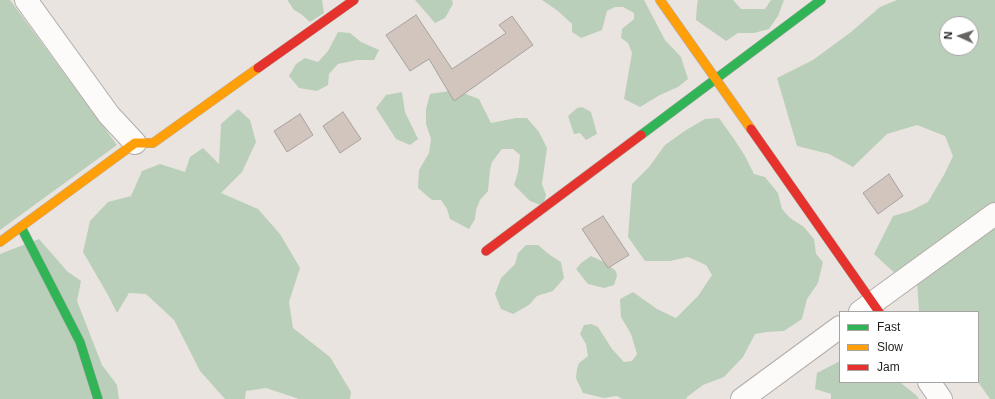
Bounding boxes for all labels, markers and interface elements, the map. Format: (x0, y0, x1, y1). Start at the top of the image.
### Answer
north arrow (939, 16, 979, 56)
text: N (942, 31, 954, 40)
legend (839, 311, 979, 383)
text: Fast (877, 320, 900, 334)
text: Slow (877, 340, 903, 354)
text: Jam (877, 360, 900, 374)

